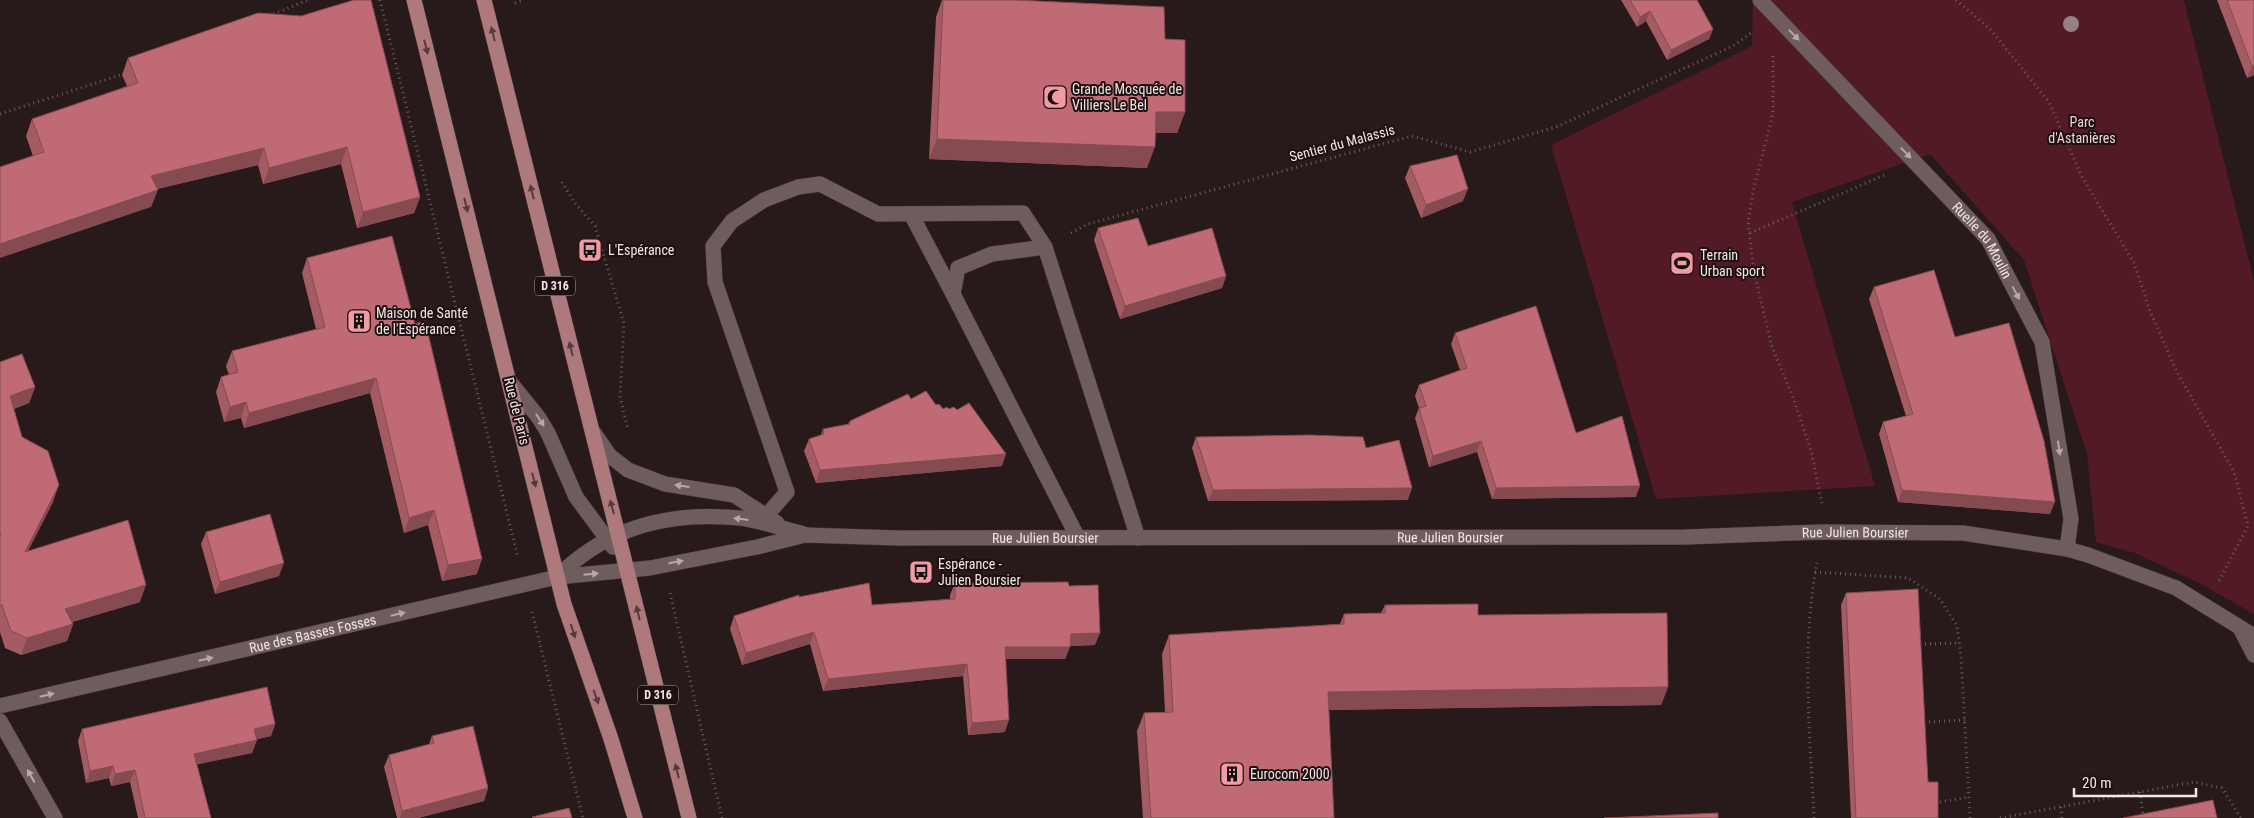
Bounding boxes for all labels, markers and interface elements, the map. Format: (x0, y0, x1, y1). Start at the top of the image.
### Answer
one-way arrow (488, 26, 496, 41)
one-way arrow (1788, 29, 1800, 41)
one-way arrow (422, 40, 430, 55)
place label: Grande Mosquée de Villiers Le Bel (1072, 81, 1183, 113)
mosque icon: Grande Mosquée de Villiers Le Bel (1042, 84, 1068, 110)
park label: Parc d'Astanières (2048, 114, 2116, 146)
street label: Sentier du Malassis (1288, 121, 1396, 165)
one-way arrow (1900, 147, 1912, 159)
one-way arrow (528, 184, 536, 199)
one-way arrow (462, 197, 470, 212)
street label: Ruelle du Moulin (1949, 199, 2015, 281)
bus stop icon: L'Espérance (577, 237, 603, 263)
place label: L'Espérance (608, 242, 675, 258)
place label: Terrain Urban sport (1700, 247, 1765, 279)
sports icon: Terrain Urban sport (1669, 250, 1695, 276)
road number: D 316 (535, 276, 575, 296)
one-way arrow (2012, 286, 2020, 300)
place label: Maison de Santé de l'Espérance (376, 305, 469, 337)
building icon: Maison de Santé de l'Espérance (346, 308, 372, 334)
one-way arrow (567, 342, 575, 357)
street label: Rue de Paris (501, 376, 533, 446)
one-way arrow (535, 414, 545, 427)
one-way arrow (2056, 440, 2064, 456)
one-way arrow (530, 473, 538, 488)
one-way arrow (673, 482, 689, 490)
one-way arrow (608, 499, 616, 514)
one-way arrow (732, 515, 748, 523)
street label: Rue Julien Boursier (1802, 524, 1909, 541)
street label: Rue Julien Boursier (1397, 529, 1504, 545)
street label: Rue Julien Boursier (992, 530, 1099, 546)
place label: Espérance - Julien Boursier (938, 556, 1021, 588)
one-way arrow (669, 558, 685, 566)
bus stop icon: Espérance - Julien Boursier (908, 559, 934, 585)
one-way arrow (584, 570, 600, 578)
one-way arrow (634, 605, 642, 620)
one-way arrow (391, 610, 406, 618)
street label: Rue des Basses Fosses (248, 611, 378, 656)
one-way arrow (569, 624, 577, 639)
one-way arrow (198, 655, 213, 663)
road number: D 316 (638, 686, 678, 704)
one-way arrow (593, 690, 600, 705)
one-way arrow (40, 691, 55, 699)
building icon: Eurocom 2000 (1219, 761, 1245, 787)
one-way arrow (673, 763, 681, 778)
place label: Eurocom 2000 (1250, 766, 1330, 782)
scale bar (2074, 766, 2196, 798)
one-way arrow (26, 769, 35, 782)
text: 20 m (2082, 774, 2112, 792)

